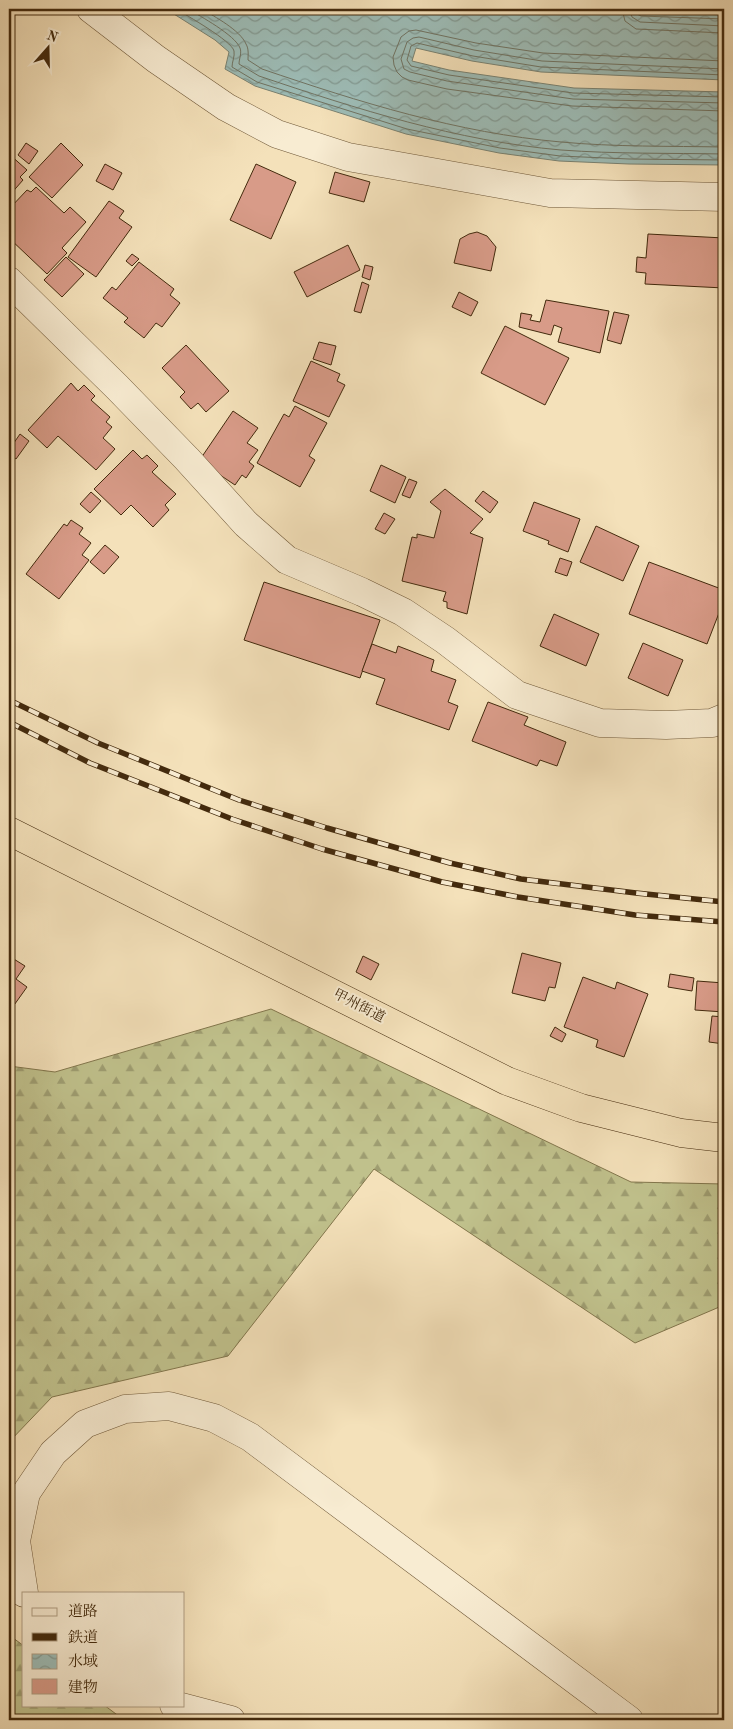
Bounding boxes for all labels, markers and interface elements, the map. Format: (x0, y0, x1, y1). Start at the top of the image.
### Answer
north arrow (22, 22, 72, 72)
text: N (45, 28, 60, 45)
street label: 甲州街道 (331, 986, 388, 1025)
legend (22, 1592, 185, 1706)
text: 道路 (68, 1603, 98, 1620)
text: 鉄道 (68, 1629, 98, 1646)
text: 水域 (68, 1653, 98, 1670)
text: 建物 (68, 1679, 98, 1696)

